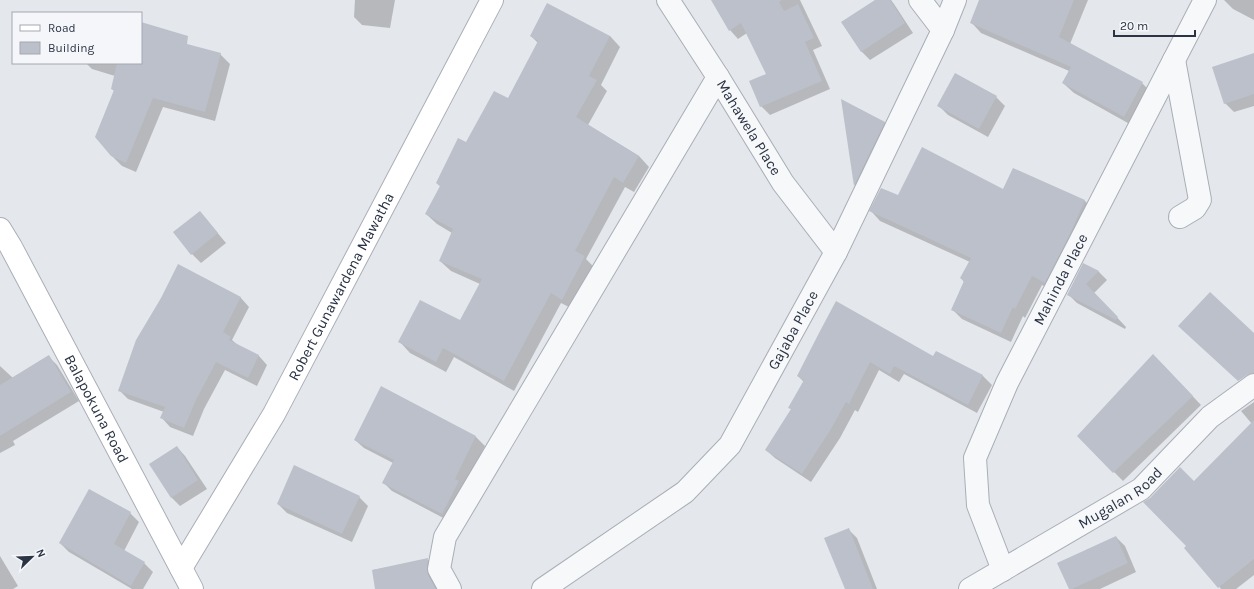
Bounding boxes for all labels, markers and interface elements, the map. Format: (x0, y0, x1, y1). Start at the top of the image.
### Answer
legend (12, 12, 142, 64)
scale bar (1114, 12, 1195, 38)
text: 20 m (1120, 19, 1148, 33)
text: Road (48, 21, 76, 35)
text: Building (48, 41, 95, 55)
street label: Mahawela Place (713, 76, 785, 179)
street label: Robert Gunawardena Mawatha (284, 189, 398, 384)
street label: Mahinda Place (1030, 231, 1092, 328)
street label: Gajaba Place (764, 287, 822, 373)
street label: Balapokuna Road (61, 351, 133, 466)
street label: Mugalan Road (1075, 463, 1166, 533)
north arrow (12, 537, 52, 577)
text: N (33, 547, 48, 559)

